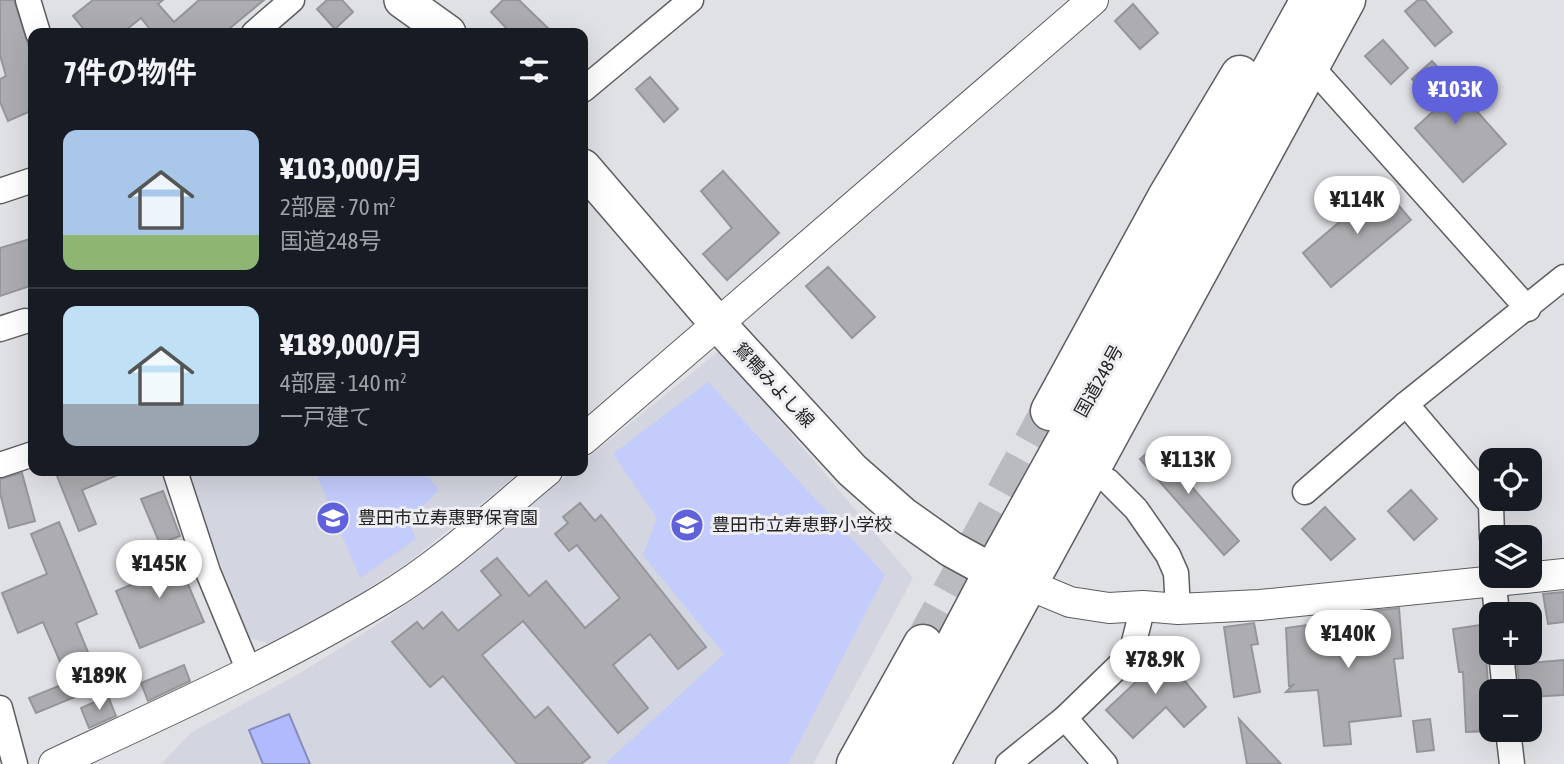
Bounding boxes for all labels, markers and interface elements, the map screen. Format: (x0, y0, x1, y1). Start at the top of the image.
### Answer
icon: filters (515, 51, 553, 89)
text: 7件の物件 (63, 55, 197, 89)
pin: ¥103K (1406, 66, 1504, 126)
text: ¥103K (1428, 76, 1482, 102)
text: ¥103,000/月 (280, 151, 423, 185)
icon: home (119, 158, 203, 242)
pin: ¥114K (1308, 176, 1406, 236)
text: ¥114K (1330, 186, 1384, 212)
text: 2部屋 · 70 m² (280, 194, 396, 220)
text: 国道248号 (280, 228, 381, 254)
text: ¥189,000/月 (280, 327, 423, 361)
icon: home (119, 334, 203, 418)
street label: 鴛鴨みよし線 (730, 338, 819, 431)
street label: 国道248号 (1070, 341, 1127, 421)
text: 4部屋 · 140 m² (280, 370, 407, 396)
text: 一戸建て (280, 404, 372, 430)
pin: ¥113K (1139, 436, 1237, 496)
text: ¥113K (1161, 446, 1215, 472)
map controls (1479, 448, 1542, 742)
button: locate (1479, 448, 1542, 511)
school or university icon: 豊田市立寿惠野保育園 (314, 499, 352, 537)
school or university icon: 豊田市立寿恵野小学校 (668, 506, 706, 544)
place label: 豊田市立寿惠野保育園 (358, 507, 538, 528)
place label: 豊田市立寿恵野小学校 (712, 514, 892, 535)
button: layers (1479, 525, 1542, 588)
pin: ¥145K (110, 540, 208, 600)
text: ¥145K (132, 550, 186, 576)
button: + (1479, 602, 1542, 665)
pin: ¥140K (1299, 610, 1397, 670)
text: ¥140K (1321, 620, 1375, 646)
pin: ¥78.9K (1098, 636, 1212, 696)
text: ¥78.9K (1126, 646, 1184, 672)
pin: ¥189K (50, 652, 148, 712)
text: ¥189K (72, 662, 126, 688)
button: − (1479, 679, 1542, 742)

